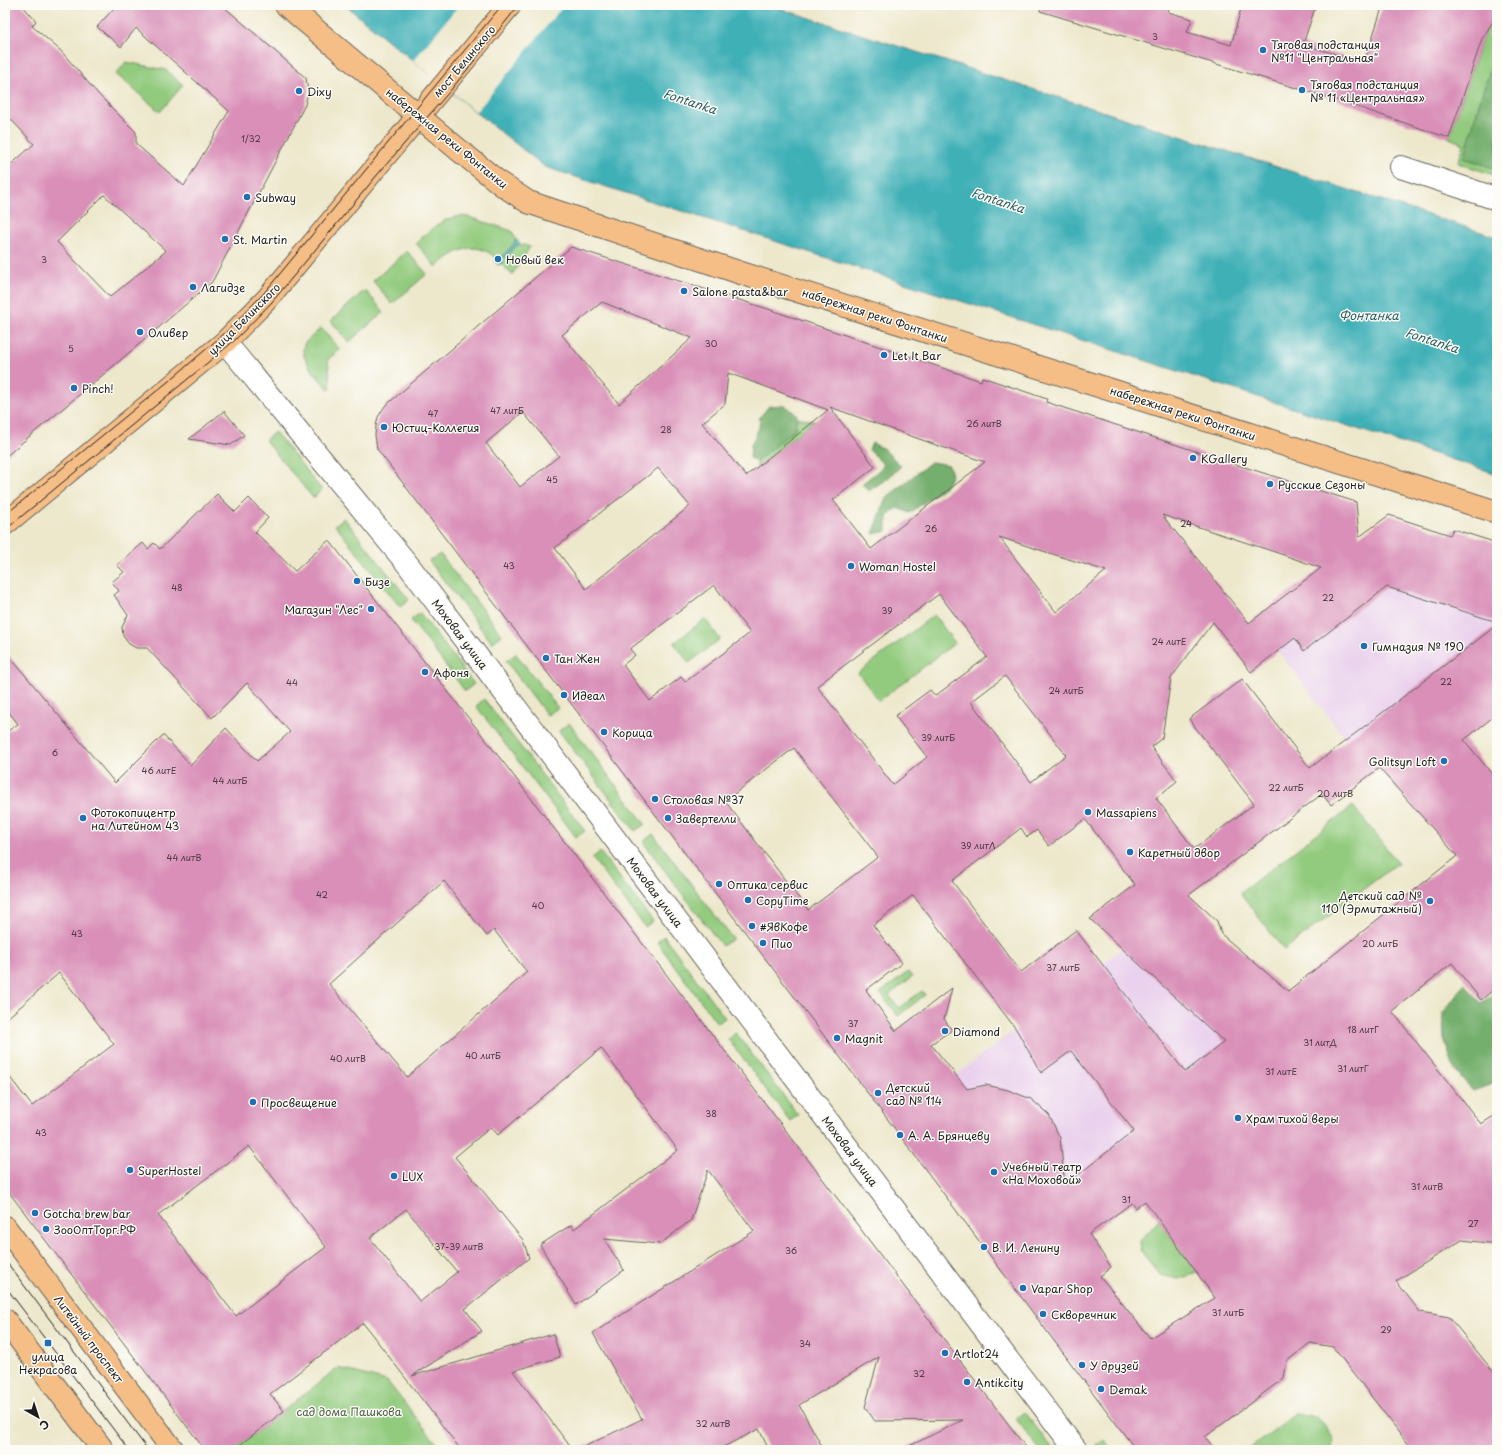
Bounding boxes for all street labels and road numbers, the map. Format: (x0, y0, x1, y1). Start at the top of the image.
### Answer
street label: мост Белинского (429, 21, 499, 101)
street label: набережная реки Фонтанки (383, 84, 511, 192)
street label: улица Белинского (204, 279, 284, 359)
street label: набережная реки Фонтанки (800, 283, 950, 347)
street label: набережная реки Фонтанки (1108, 381, 1258, 445)
street label: Моховая улица (428, 595, 492, 673)
street label: Моховая улица (623, 853, 687, 931)
street label: Моховая улица (818, 1112, 882, 1190)
street label: Литейный проспект (50, 1292, 128, 1387)

